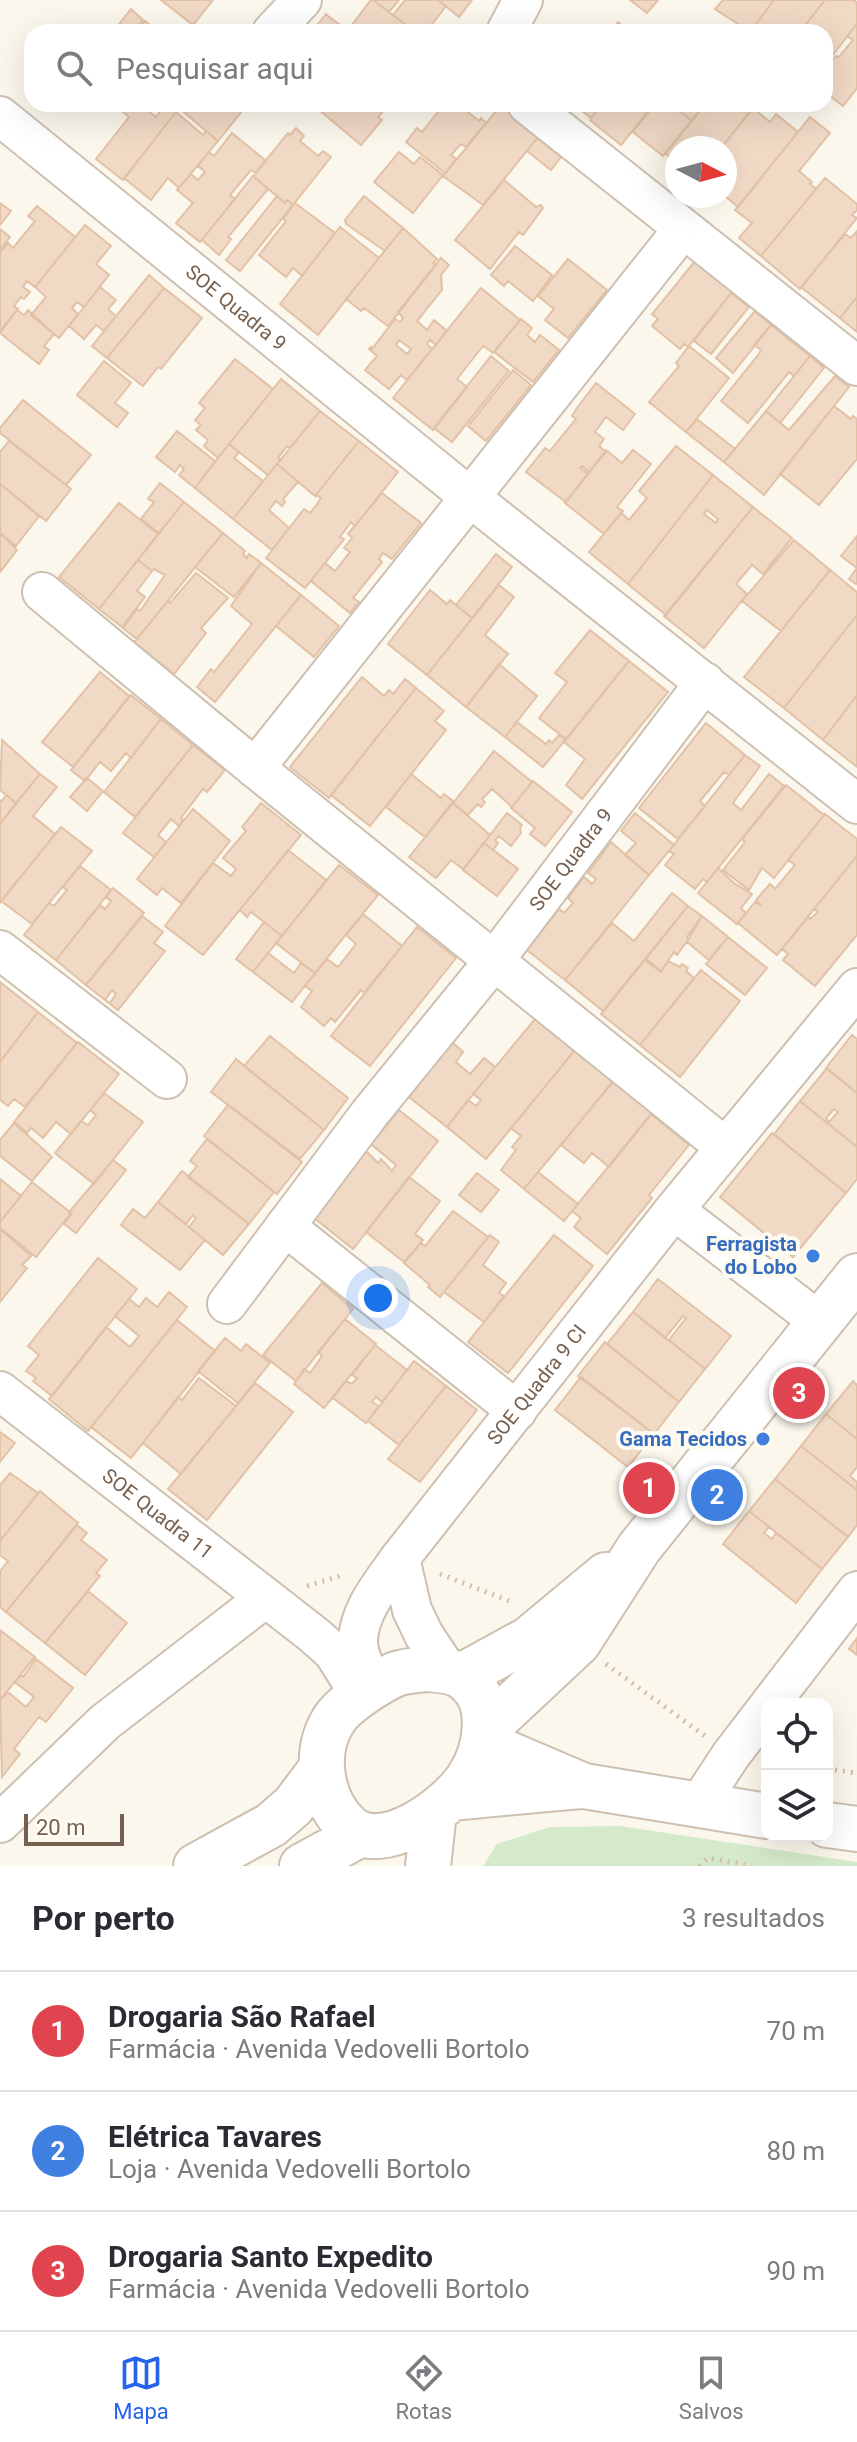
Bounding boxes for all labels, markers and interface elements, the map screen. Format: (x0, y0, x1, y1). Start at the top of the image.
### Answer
search box (24, 24, 833, 112)
icon: search (52, 46, 96, 90)
text: Pesquisar aqui (116, 51, 314, 86)
north arrow (665, 136, 737, 208)
street label: SOE Quadra 9 (181, 260, 291, 355)
street label: SOE Quadra 9 (524, 803, 617, 915)
place label: Ferragista do Lobo (706, 1232, 797, 1279)
marker: Ferragista do Lobo (804, 1247, 822, 1265)
your location (358, 1278, 398, 1318)
street label: SOE Quadra 9 CI (482, 1320, 591, 1449)
pin: 3 (773, 1363, 825, 1423)
place label: Gama Tecidos (619, 1427, 747, 1451)
marker: Gama Tecidos (754, 1430, 772, 1448)
pin: 1 (623, 1458, 675, 1518)
street label: SOE Quadra 11 (98, 1463, 218, 1564)
pin: 2 (691, 1465, 743, 1525)
map controls (761, 1698, 833, 1842)
button: locate (761, 1698, 833, 1770)
button: layers (761, 1770, 833, 1842)
scale bar (24, 1810, 124, 1846)
text: 20 m (36, 1815, 85, 1840)
text: Por perto (32, 1898, 175, 1938)
text: 3 resultados (682, 1903, 825, 1933)
text: Drogaria São Rafael (108, 1999, 376, 2034)
text: 1 (51, 2016, 65, 2046)
text: 70 m (767, 2016, 825, 2046)
text: Farmácia · Avenida Vedovelli Bortolo (108, 2034, 530, 2064)
text: Elétrica Tavares (108, 2119, 322, 2154)
text: 2 (51, 2136, 65, 2166)
text: 80 m (767, 2136, 825, 2166)
text: Loja · Avenida Vedovelli Bortolo (108, 2154, 471, 2184)
text: Drogaria Santo Expedito (108, 2239, 433, 2274)
text: 3 (51, 2256, 65, 2286)
text: 90 m (767, 2256, 825, 2286)
text: Farmácia · Avenida Vedovelli Bortolo (108, 2274, 530, 2304)
tab: Mapa (113, 2351, 169, 2424)
tab: Rotas (396, 2351, 452, 2424)
tab: Salvos (679, 2351, 744, 2424)

